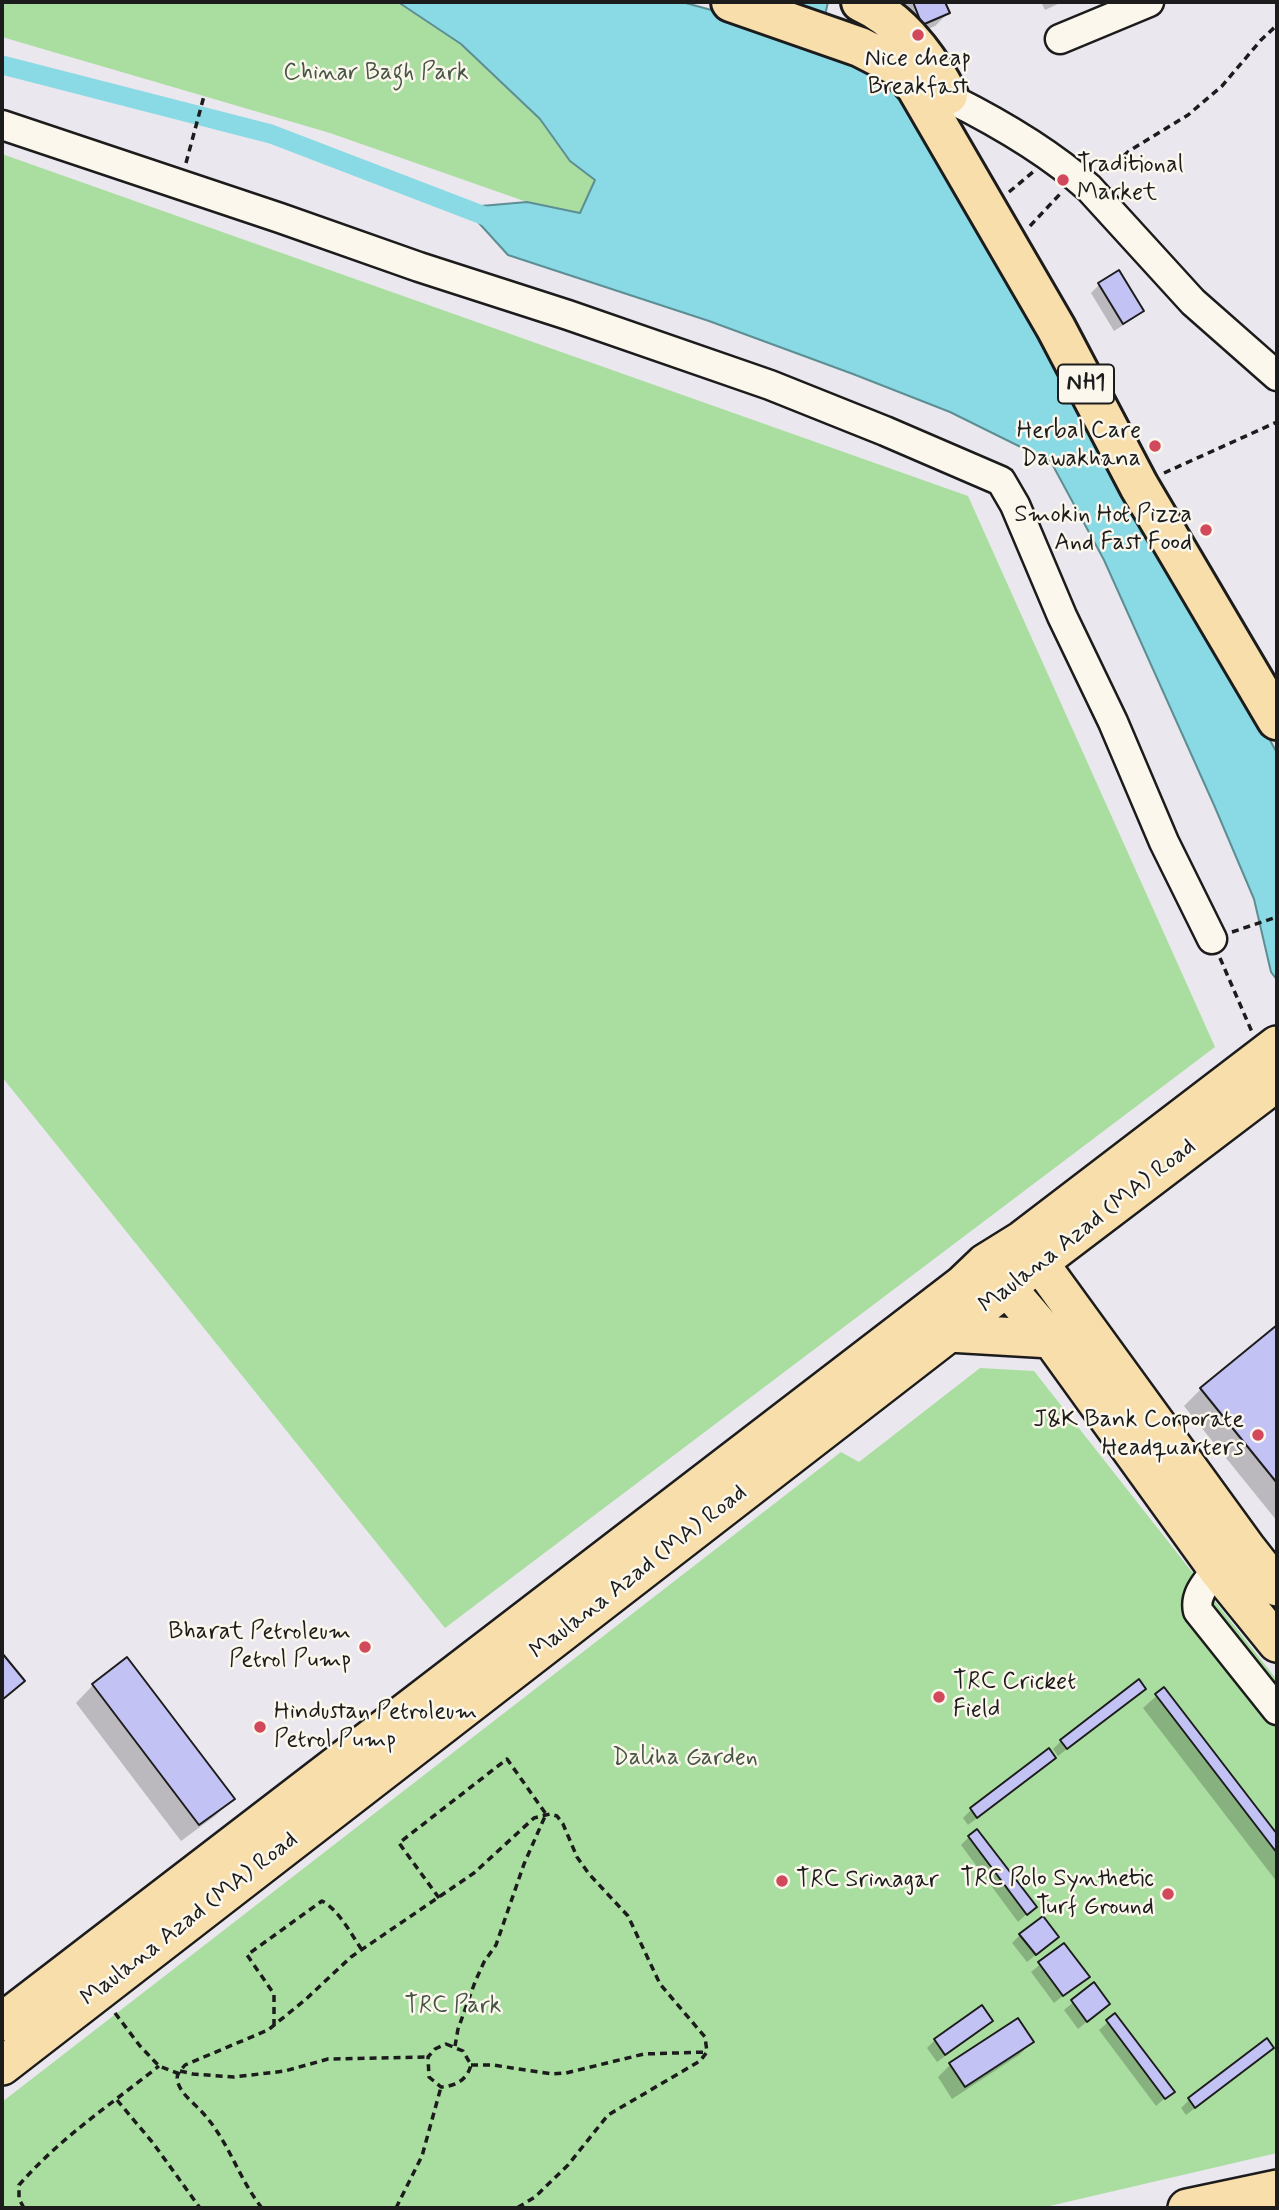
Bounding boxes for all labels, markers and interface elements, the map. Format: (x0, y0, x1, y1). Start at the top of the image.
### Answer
marker: Nice cheap Breakfast (910, 27, 926, 43)
place label: Nice cheap Breakfast (865, 46, 971, 102)
park label: Chinar Bagh Park (283, 60, 469, 88)
place label: Traditional Market (1077, 152, 1184, 208)
marker: Traditional Market (1055, 172, 1071, 188)
road number: NH1 (1058, 364, 1114, 404)
place label: Herbal Care Dawakhana (1017, 418, 1141, 474)
marker: Herbal Care Dawakhana (1147, 438, 1163, 454)
place label: Smokin Hot Pizza And Fast Food (1014, 502, 1192, 558)
marker: Smokin Hot Pizza And Fast Food (1198, 522, 1214, 538)
street label: Maulana Azad (MA) Road (974, 1133, 1202, 1321)
place label: J&K Bank Corporate Headquarters (1033, 1407, 1244, 1463)
marker: J&K Bank Corporate Headquarters (1250, 1427, 1266, 1443)
street label: Maulana Azad (MA) Road (525, 1479, 753, 1667)
place label: Bharat Petroleum Petrol Pump (168, 1619, 351, 1675)
marker: Bharat Petroleum Petrol Pump (357, 1639, 373, 1655)
place label: TRC Cricket Field (953, 1669, 1076, 1725)
marker: TRC Cricket Field (931, 1689, 947, 1705)
place label: Hindustan Petroleum Petrol Pump (274, 1699, 477, 1755)
marker: Hindustan Petroleum Petrol Pump (252, 1719, 268, 1735)
park label: Daliha Garden (612, 1745, 758, 1773)
street label: Maulana Azad (MA) Road (76, 1826, 304, 2014)
place label: TRC Polo Synthetic Turf Ground (960, 1866, 1154, 1922)
place label: TRC Srinagar (796, 1867, 939, 1895)
marker: TRC Srinagar (774, 1873, 790, 1889)
marker: TRC Polo Synthetic Turf Ground (1160, 1886, 1176, 1902)
park label: TRC Park (404, 1993, 502, 2021)

